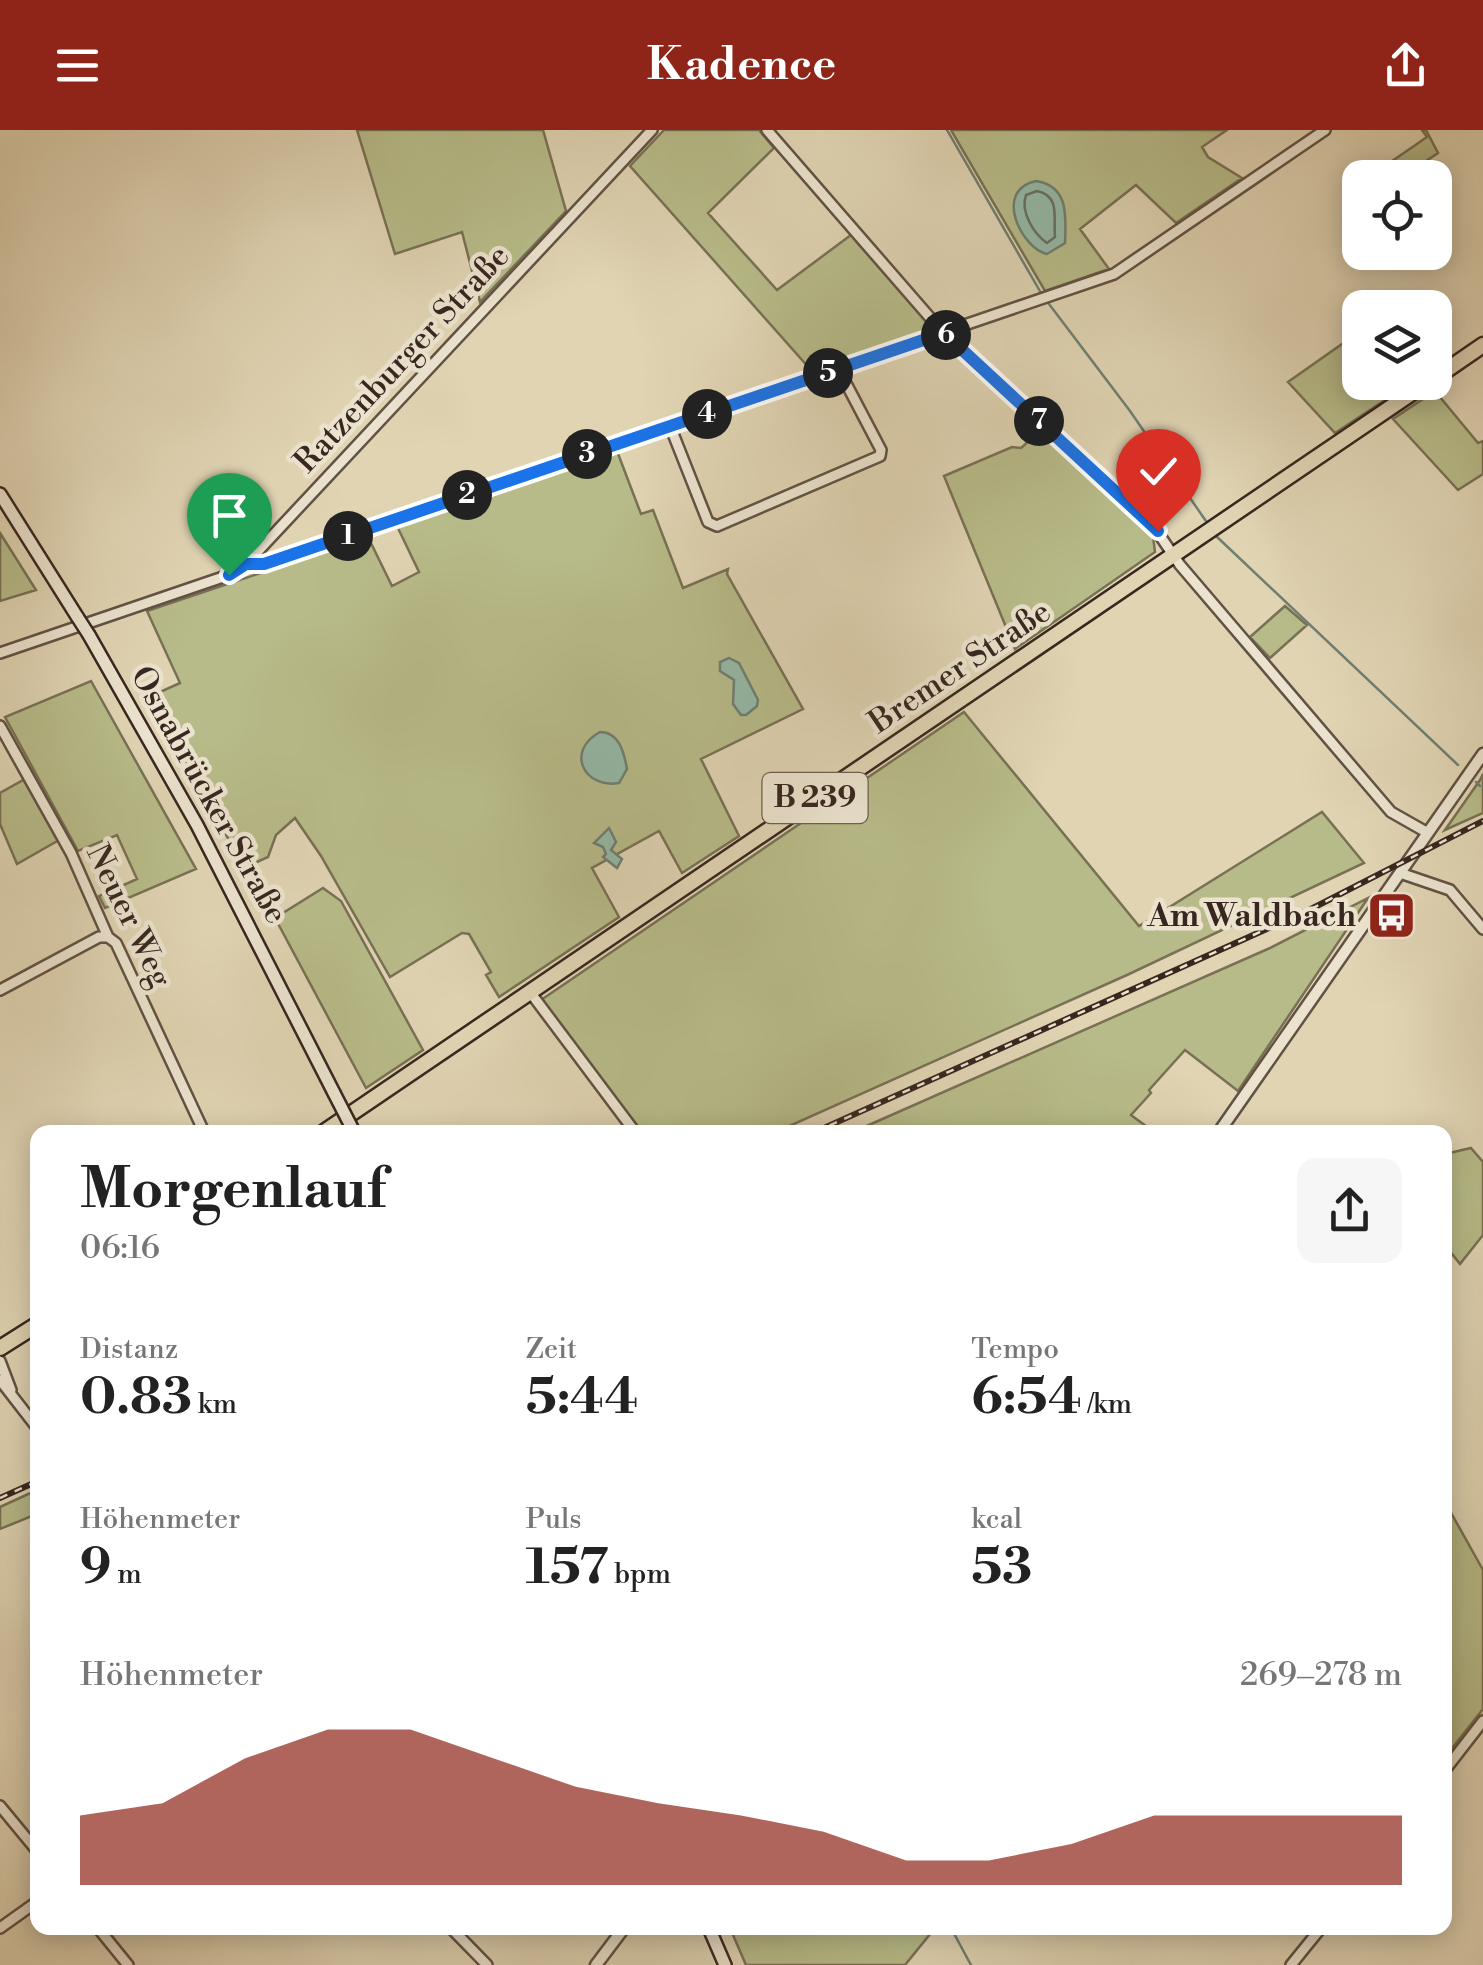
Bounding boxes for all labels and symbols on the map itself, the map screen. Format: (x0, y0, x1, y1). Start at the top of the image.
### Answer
street label: Ratzenburger Straße (286, 237, 518, 481)
pin: 6 (921, 310, 971, 360)
pin: 5 (803, 348, 853, 398)
pin: 4 (682, 389, 732, 439)
pin: 7 (1014, 396, 1064, 446)
pin: 3 (562, 429, 612, 479)
pin (1116, 429, 1201, 532)
pin: 2 (442, 470, 492, 520)
pin (187, 473, 272, 576)
pin: 1 (323, 511, 373, 561)
street label: Bremer Straße (861, 592, 1058, 743)
street label: Osnabrücker Straße (122, 659, 296, 931)
road number: B 239 (762, 773, 868, 823)
street label: Neuer Weg (77, 838, 181, 994)
bus stop icon: Am Waldbach (1365, 890, 1417, 942)
place label: Am Waldbach (1146, 896, 1356, 936)

